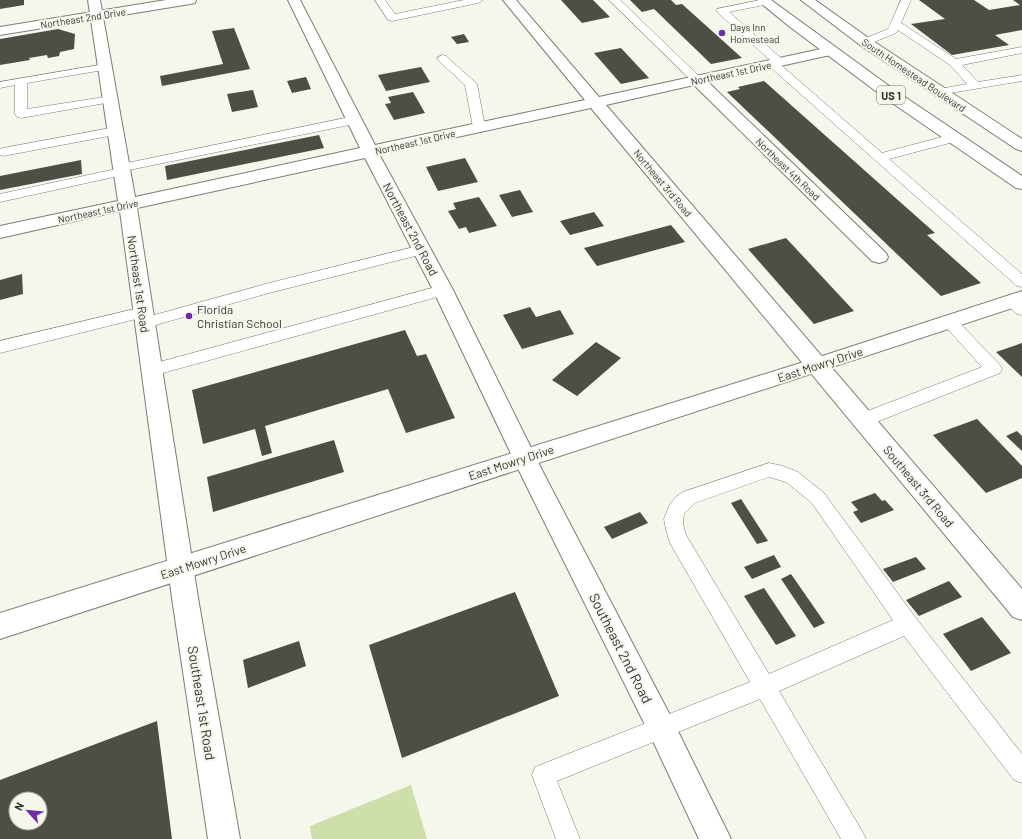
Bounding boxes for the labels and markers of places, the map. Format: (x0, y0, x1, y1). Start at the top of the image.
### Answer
place label: Days Inn Homestead (730, 21, 780, 45)
marker: Days Inn Homestead (717, 28, 727, 38)
place label: Florida Christian School (197, 302, 282, 330)
marker: Florida Christian School (184, 311, 194, 321)

